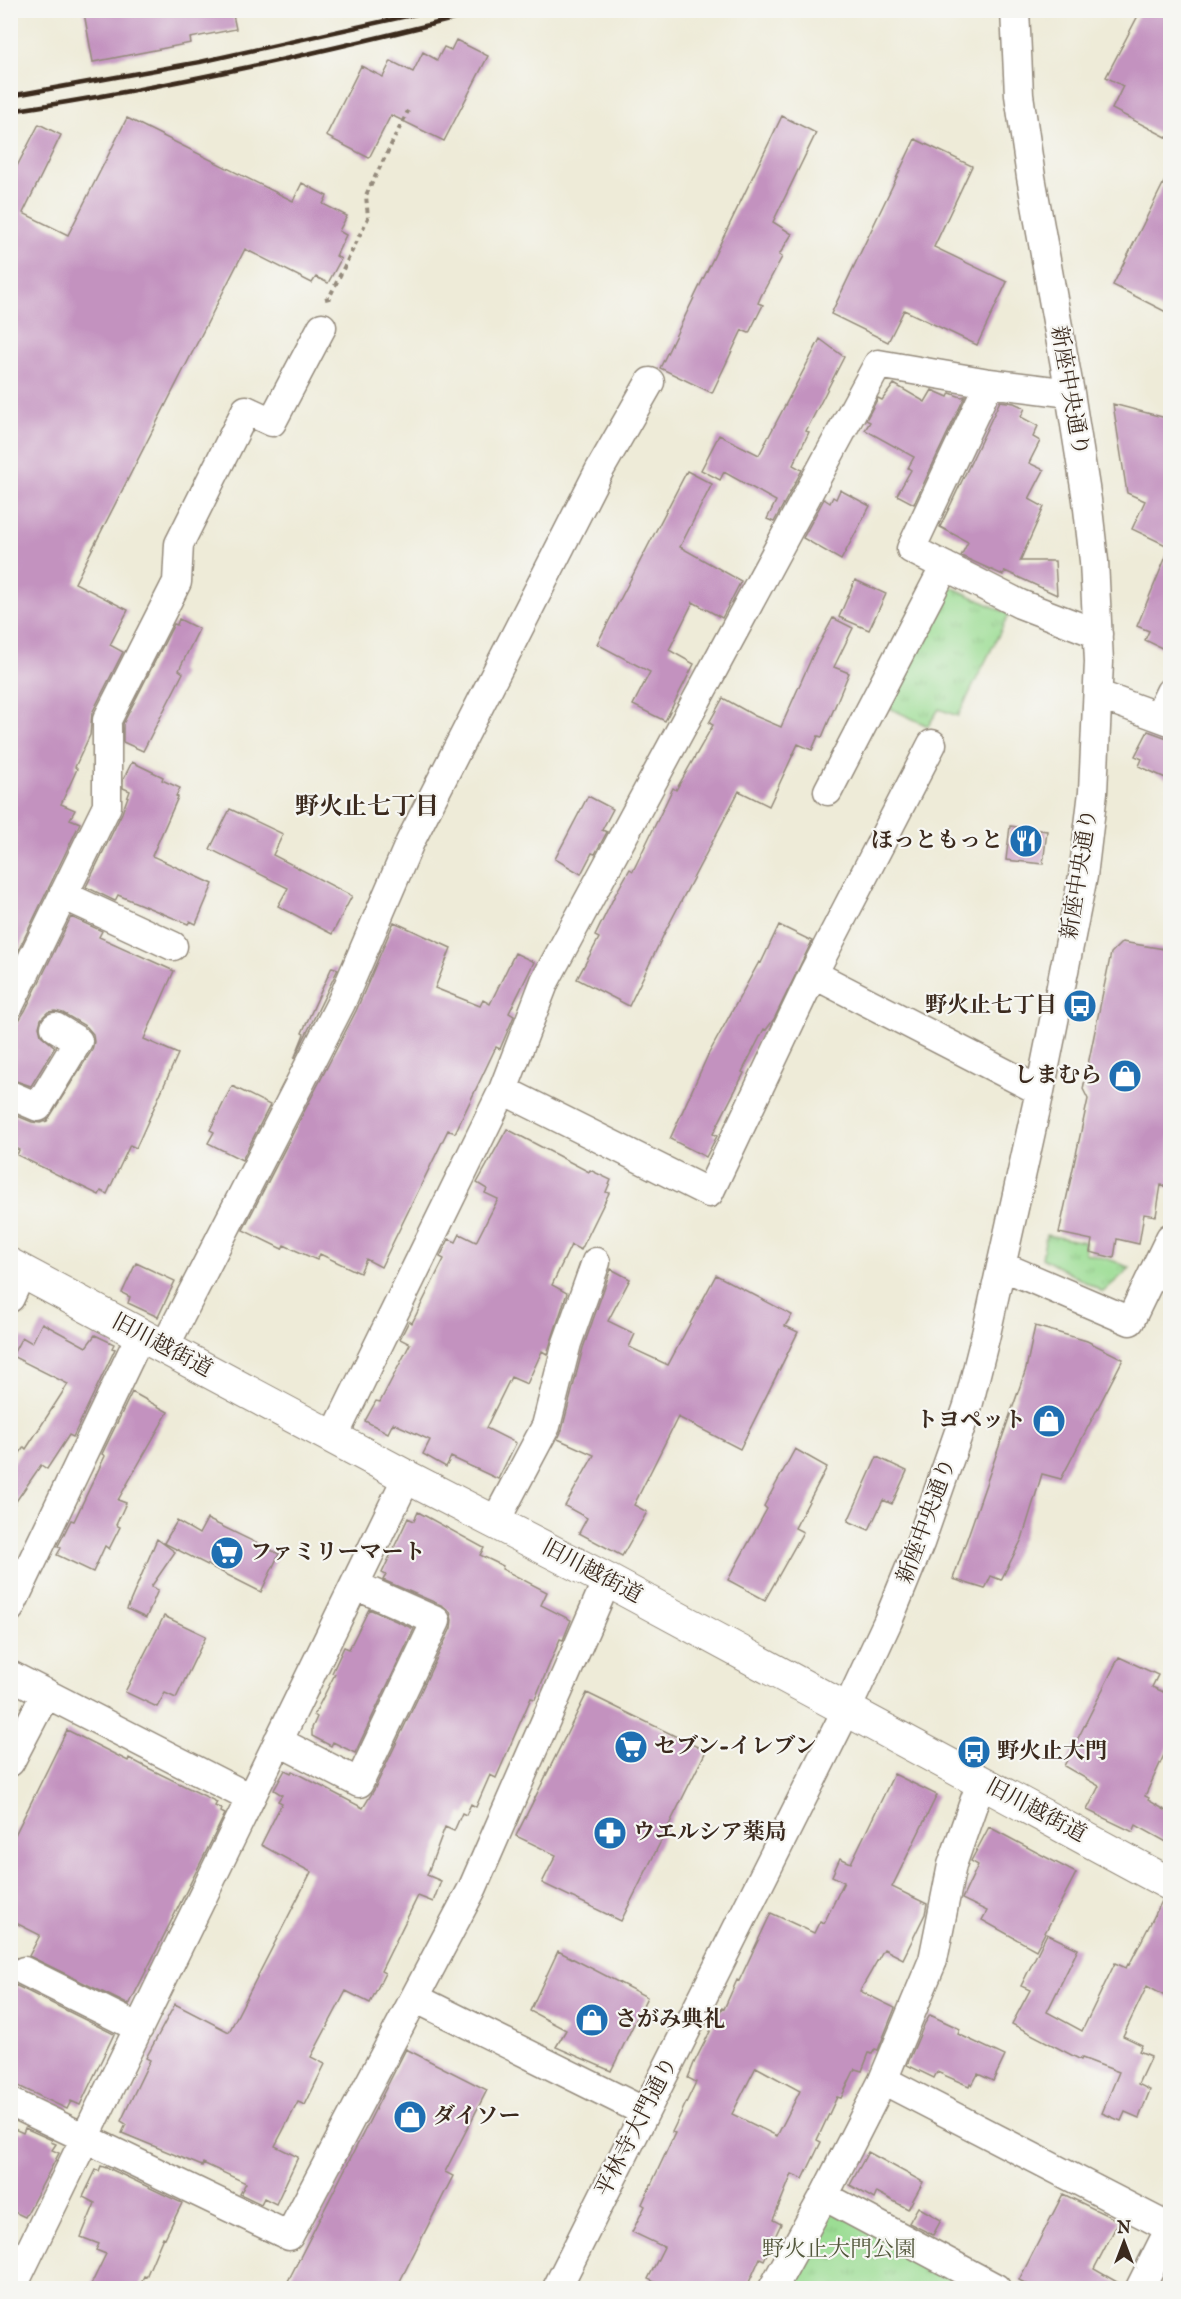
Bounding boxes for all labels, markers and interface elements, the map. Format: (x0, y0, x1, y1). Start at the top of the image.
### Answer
street label: 新座中央通り (1044, 324, 1094, 458)
district label: 野火止七丁目 (295, 792, 439, 823)
street label: 新座中央通り (1056, 807, 1104, 941)
restaurant icon: ほっともっと (1008, 823, 1044, 859)
place label: ほっともっと (871, 827, 1003, 855)
bus stop icon: 野火止七丁目 (1062, 988, 1098, 1024)
place label: 野火止七丁目 (925, 992, 1057, 1020)
shop icon: しまむら (1107, 1058, 1143, 1094)
place label: しまむら (1014, 1062, 1102, 1090)
street label: 旧川越街道 (107, 1308, 217, 1384)
shop icon: トヨペット (1031, 1403, 1067, 1439)
place label: トヨペット (916, 1407, 1026, 1435)
street label: 新座中央通り (891, 1454, 963, 1588)
street label: 旧川越街道 (537, 1534, 647, 1610)
supermarket icon: ファミリーマート (209, 1535, 245, 1571)
place label: ファミリーマート (250, 1539, 426, 1567)
supermarket icon: セブン-イレブン (613, 1729, 649, 1765)
place label: セブン-イレブン (654, 1733, 816, 1761)
bus stop icon: 野火止大門 (956, 1734, 992, 1770)
place label: 野火止大門 (997, 1738, 1107, 1766)
street label: 旧川越街道 (981, 1773, 1091, 1849)
pharmacy icon: ウエルシア薬局 (592, 1815, 628, 1851)
place label: ウエルシア薬局 (633, 1819, 786, 1847)
shop icon: さがみ典礼 (574, 2002, 610, 2038)
place label: さがみ典礼 (615, 2006, 725, 2034)
street label: 平林寺大門通り (590, 2052, 684, 2202)
shop icon: ダイソー (392, 2099, 428, 2135)
place label: ダイソー (433, 2103, 521, 2131)
north arrow (1094, 2212, 1154, 2272)
text: N (1116, 2219, 1131, 2239)
park label: 野火止大門公園 (762, 2236, 916, 2264)

